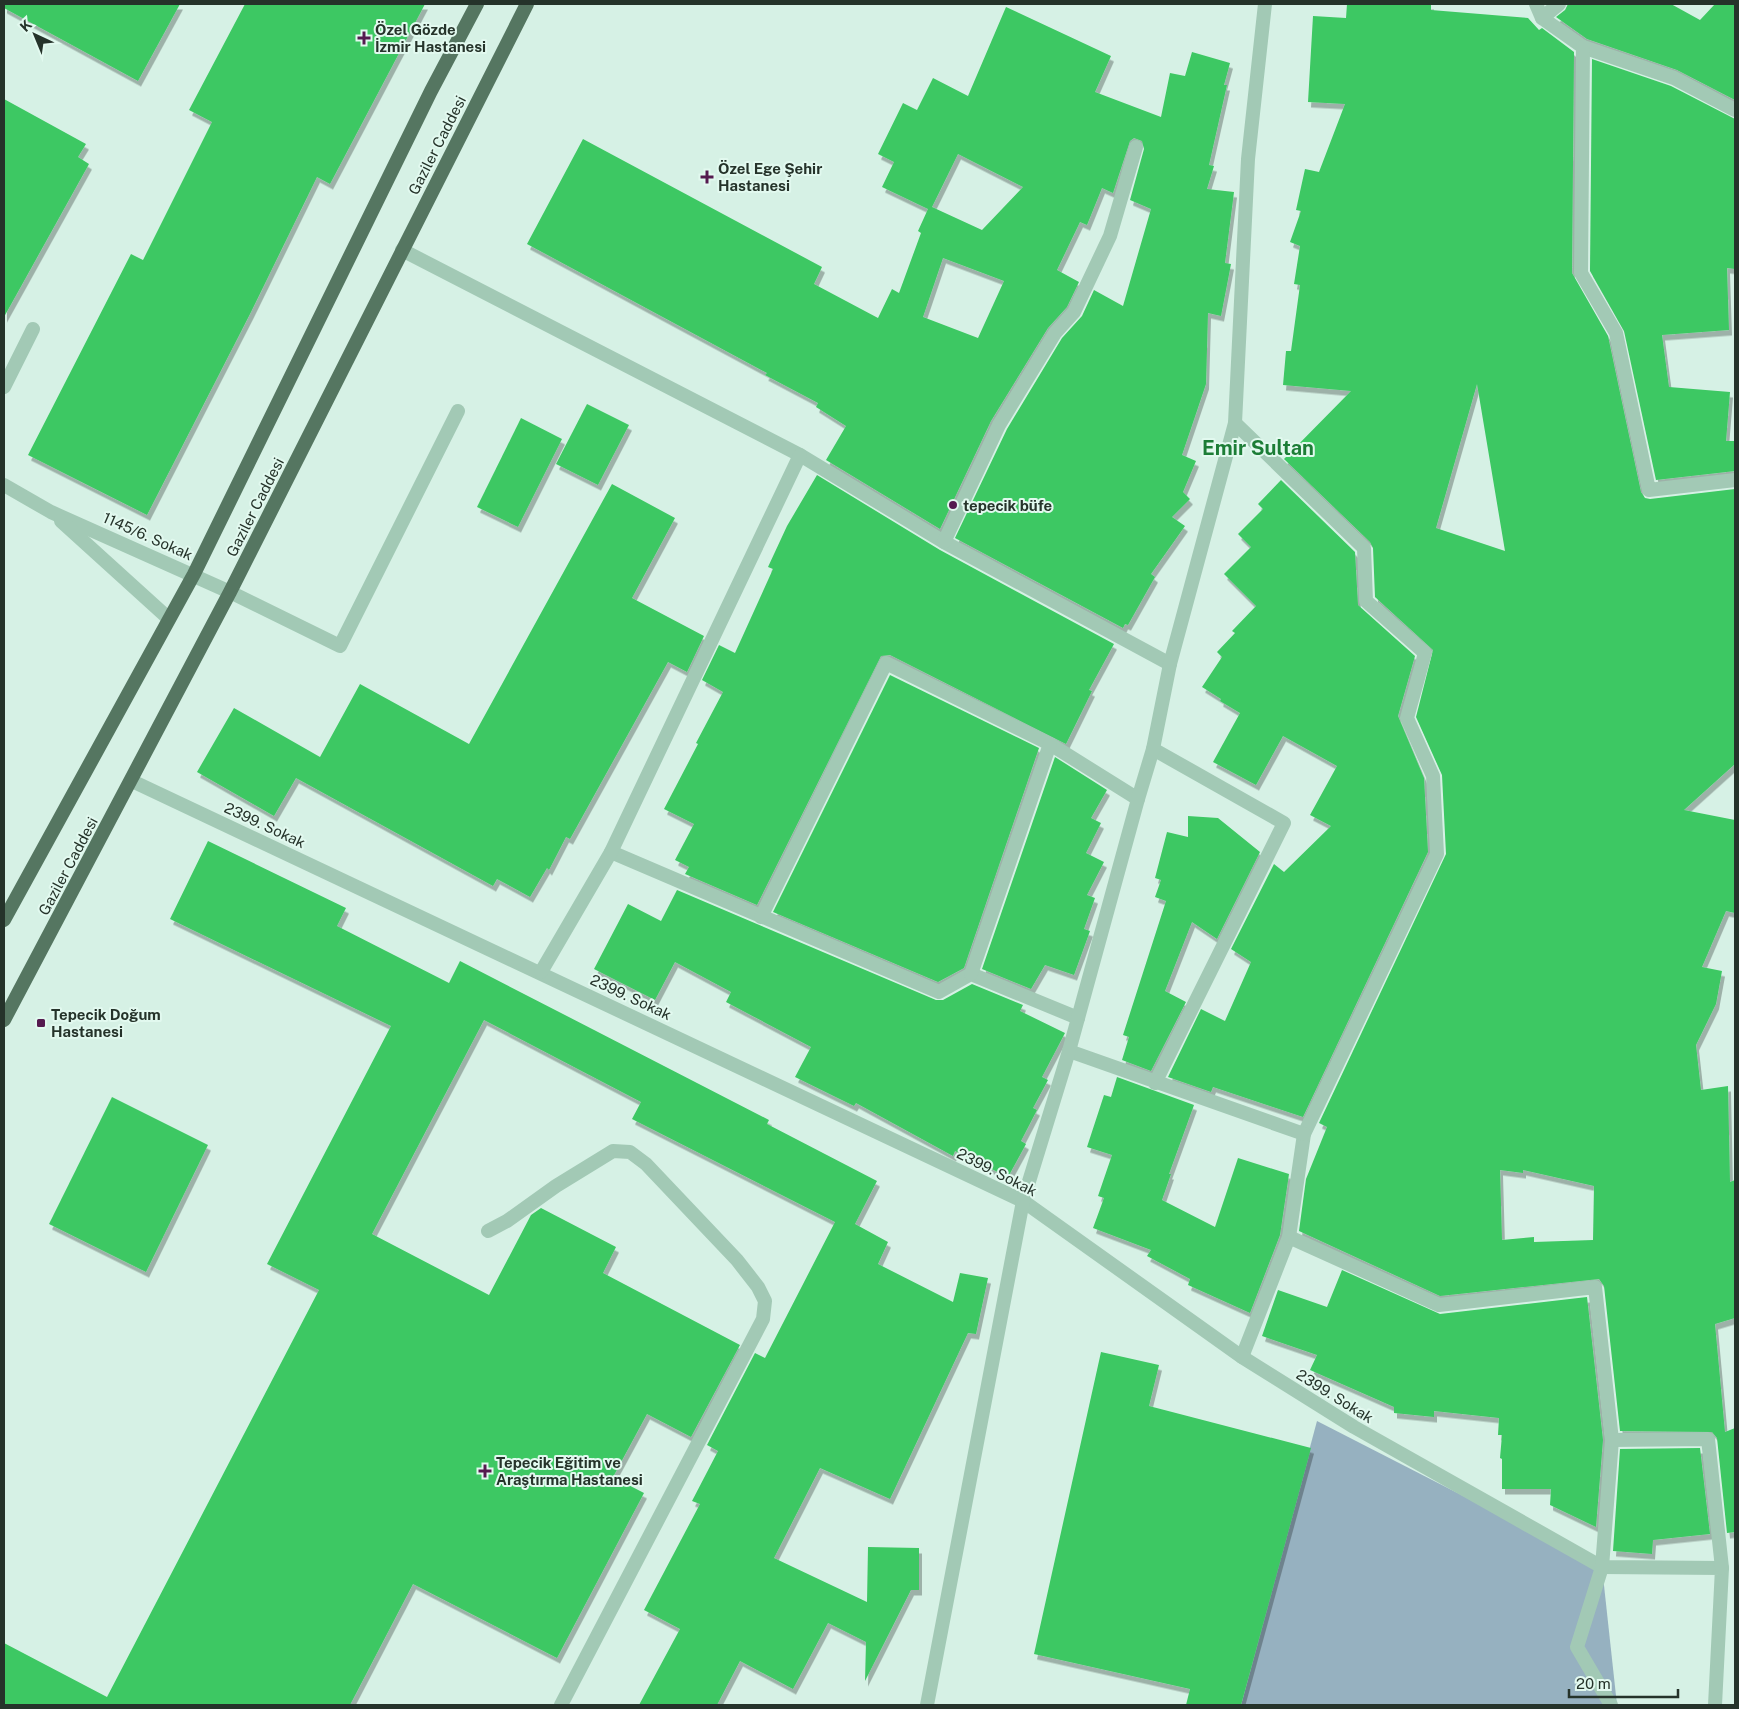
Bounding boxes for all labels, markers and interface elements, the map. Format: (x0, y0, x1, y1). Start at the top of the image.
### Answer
north arrow (10, 10, 60, 60)
text: K (17, 16, 35, 35)
place label: Özel Gözde İzmir Hastanesi (375, 21, 486, 55)
marker: Özel Gözde İzmir Hastanesi (357, 31, 371, 45)
street label: Gaziler Caddesi (405, 93, 469, 197)
place label: Özel Ege Şehir Hastanesi (718, 160, 822, 194)
marker: Özel Ege Şehir Hastanesi (700, 170, 714, 184)
district label: Emir Sultan (1202, 436, 1314, 460)
street label: Gaziler Caddesi (223, 455, 287, 559)
place label: tepecik büfe (963, 497, 1052, 514)
marker: tepecik büfe (947, 499, 959, 511)
street label: 1145/6. Sokak (101, 509, 195, 563)
street label: 2399. Sokak (222, 799, 308, 851)
street label: Gaziler Caddesi (35, 814, 101, 918)
street label: 2399. Sokak (588, 971, 674, 1023)
place label: Tepecik Doğum Hastanesi (51, 1006, 161, 1040)
marker: Tepecik Doğum Hastanesi (35, 1017, 47, 1029)
street label: 2399. Sokak (954, 1145, 1040, 1199)
street label: 2399. Sokak (1293, 1366, 1377, 1426)
place label: Tepecik Eğitim ve Araştırma Hastanesi (496, 1454, 643, 1488)
marker: Tepecik Eğitim ve Araştırma Hastanesi (478, 1464, 492, 1478)
scale bar (1569, 1666, 1678, 1698)
text: 20 m (1576, 1675, 1611, 1692)

